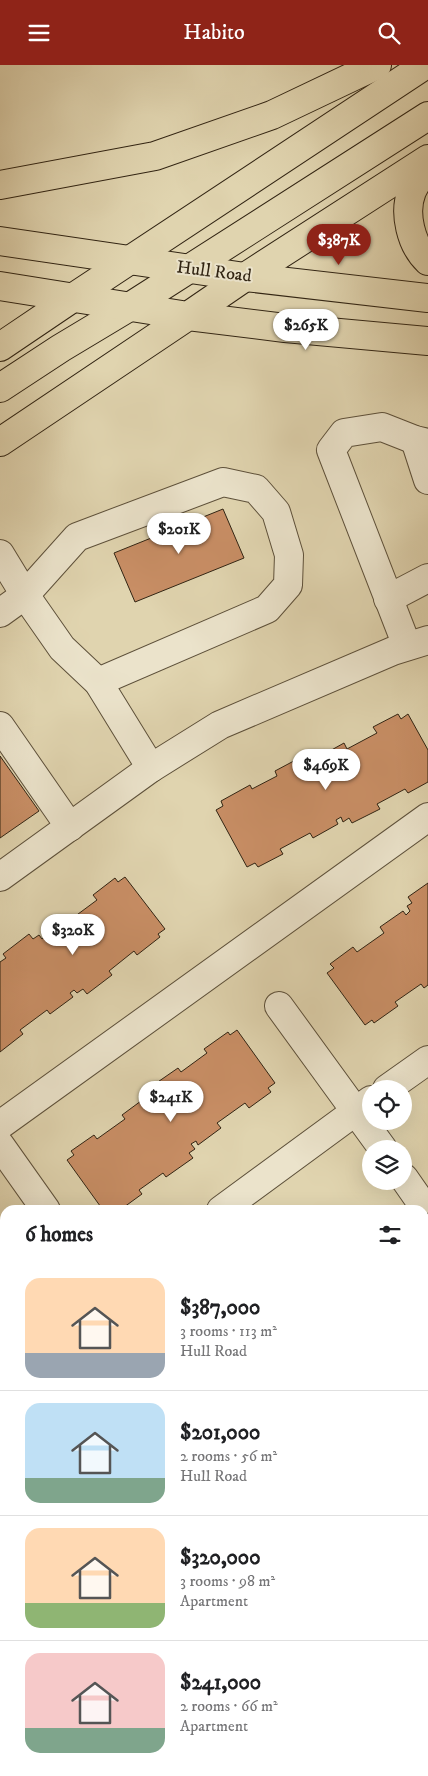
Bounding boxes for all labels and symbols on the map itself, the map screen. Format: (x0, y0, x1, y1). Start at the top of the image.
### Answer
pin: $387K (304, 223, 374, 266)
street label: Hull Road (175, 256, 253, 288)
pin: $265K (271, 309, 341, 351)
pin: $201K (144, 513, 214, 555)
pin: $469K (291, 749, 361, 791)
pin: $320K (38, 913, 108, 956)
pin: $241K (136, 1081, 206, 1123)

